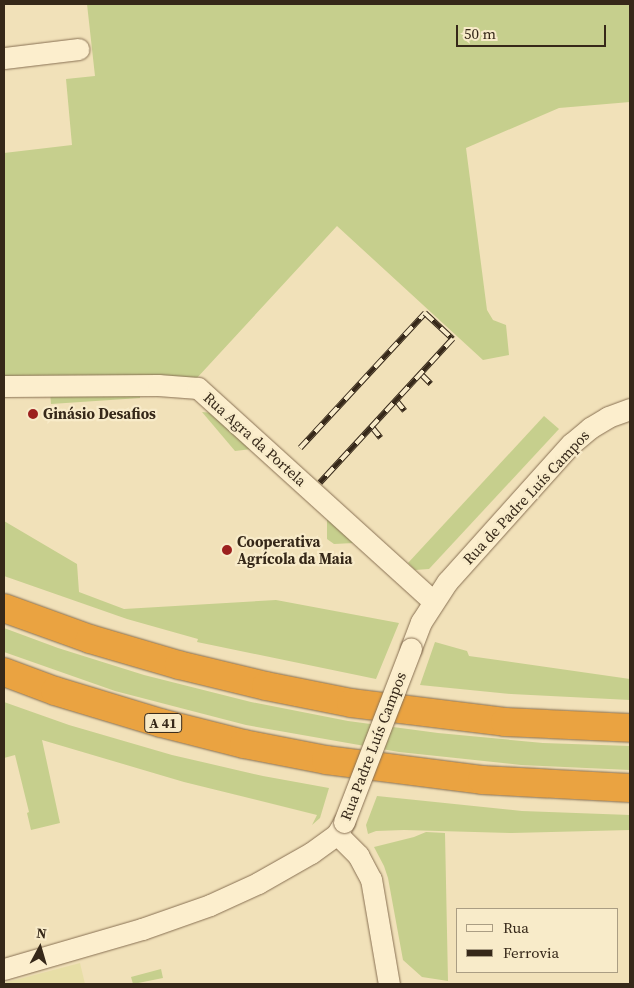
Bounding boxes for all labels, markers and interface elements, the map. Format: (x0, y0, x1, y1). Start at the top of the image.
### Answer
scale bar (459, 15, 609, 47)
text: 50 m (464, 23, 496, 44)
street label: Rua Agra da Portela (200, 388, 310, 490)
place label: Ginásio Desafios (43, 405, 156, 423)
marker: Ginásio Desafios (27, 408, 39, 420)
street label: Rua de Padre Luís Campos (459, 426, 593, 568)
place label: Cooperativa Agrícola da Maia (237, 532, 353, 567)
marker: Cooperativa Agrícola da Maia (221, 544, 233, 556)
street label: Rua Padre Luís Campos (336, 669, 410, 823)
road number: A 41 (143, 711, 183, 734)
legend (456, 908, 619, 973)
text: Rua (503, 917, 529, 938)
north arrow (15, 923, 65, 973)
text: N (35, 923, 48, 944)
text: Ferrovia (503, 942, 559, 963)

